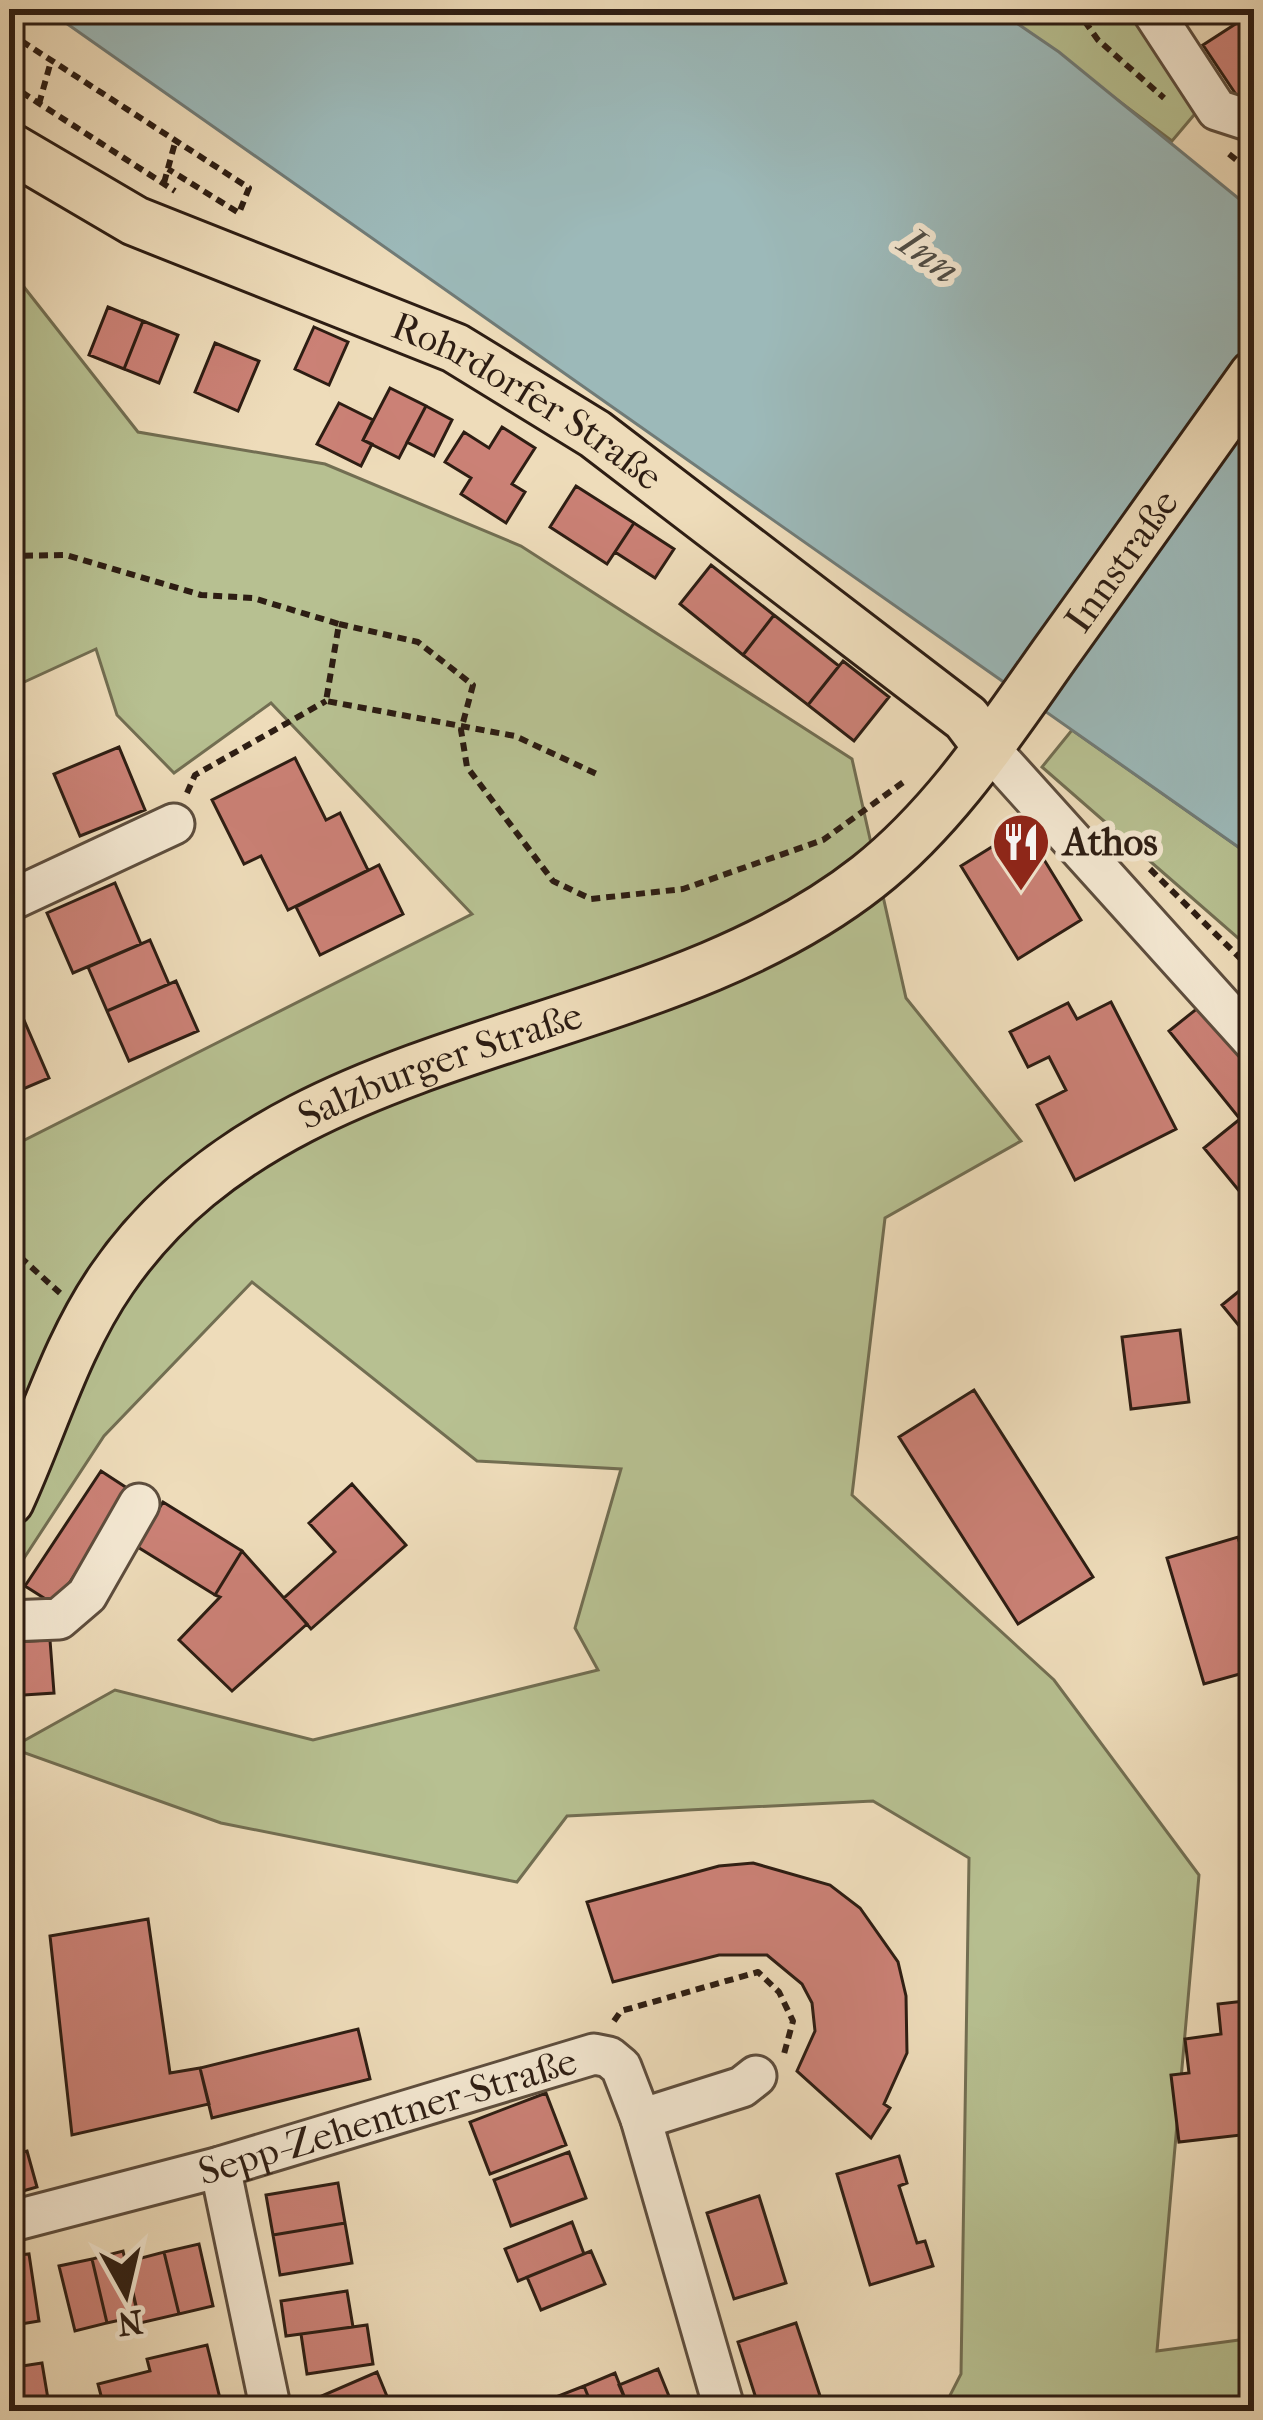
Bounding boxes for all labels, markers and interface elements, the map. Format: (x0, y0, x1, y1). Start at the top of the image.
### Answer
water label: Inn (888, 216, 969, 295)
street label: Rohrdorfer Straße (385, 302, 671, 500)
street label: Innstraße (1055, 481, 1188, 641)
restaurant icon: Athos (990, 811, 1052, 893)
place label: Athos (1061, 819, 1158, 865)
street label: Salzburger Straße (290, 992, 588, 1139)
street label: Sepp-Zehentner-Straße (194, 2038, 582, 2195)
north arrow (66, 2234, 186, 2354)
text: N (115, 2301, 145, 2343)

